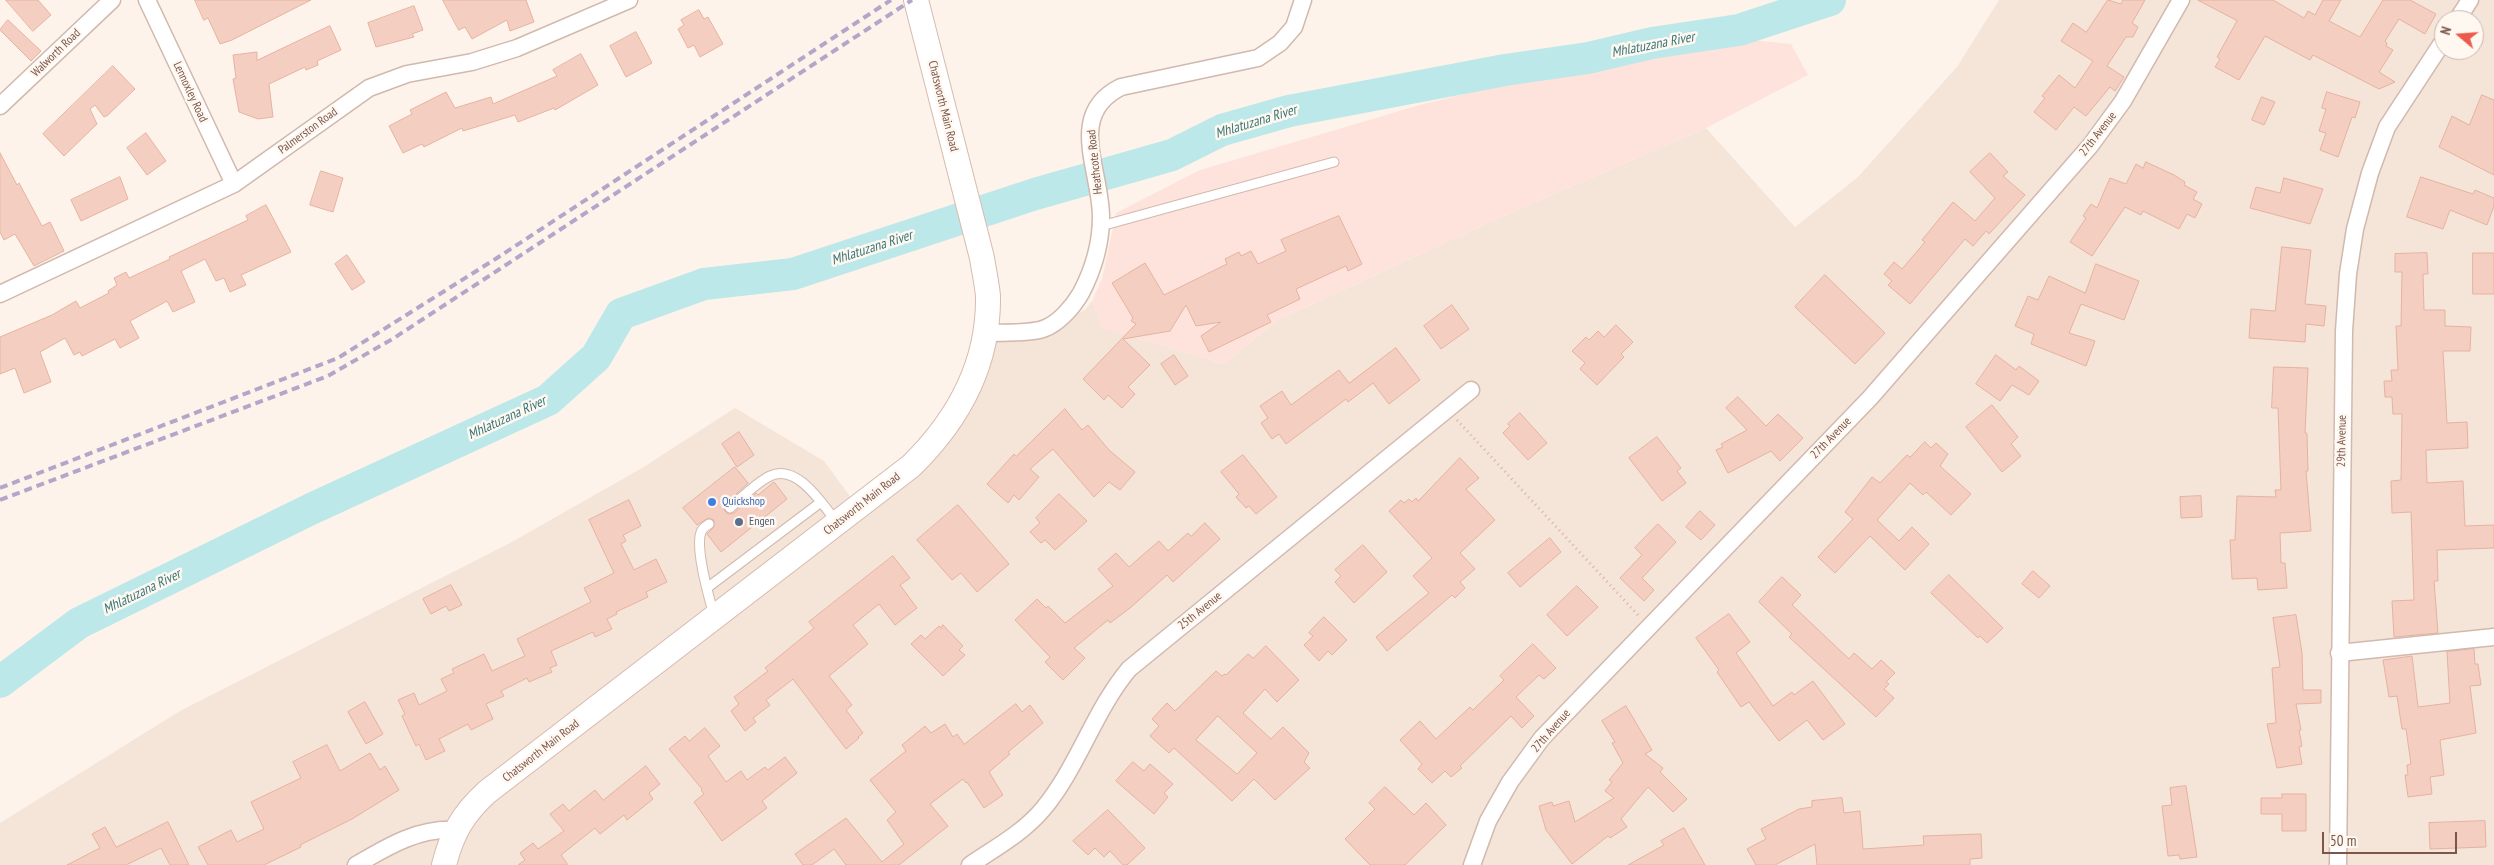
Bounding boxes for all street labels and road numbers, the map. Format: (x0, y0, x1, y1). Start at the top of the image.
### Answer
street label: Walworth Road (28, 26, 84, 80)
street label: Chatsworth Main Road (925, 59, 961, 153)
street label: Lennoxley Road (170, 60, 210, 124)
street label: Palmerston Road (276, 105, 340, 157)
street label: 27th Avenue (2076, 109, 2120, 159)
street label: Heathcote Road (1084, 129, 1106, 195)
street label: 27th Avenue (1808, 414, 1854, 462)
street label: 29th Avenue (2334, 415, 2350, 467)
street label: Chatsworth Main Road (821, 470, 903, 538)
street label: 25th Avenue (1175, 589, 1225, 633)
street label: 27th Avenue (1528, 707, 1574, 755)
street label: Chatsworth Main Road (500, 717, 582, 785)

